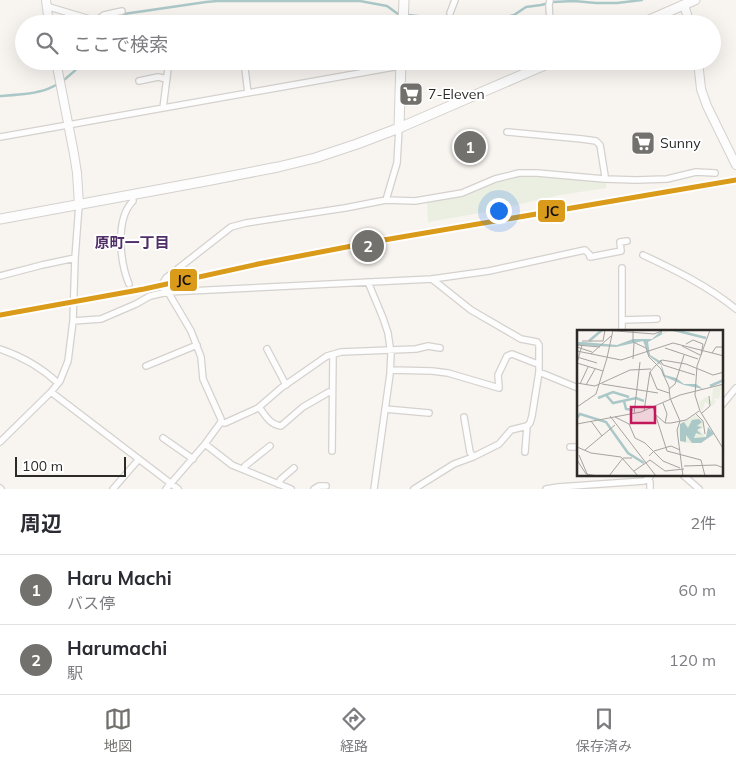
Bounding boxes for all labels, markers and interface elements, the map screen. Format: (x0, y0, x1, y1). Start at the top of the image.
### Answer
search box (15, 15, 721, 70)
icon: search (33, 29, 61, 57)
text: ここで検索 (73, 32, 168, 56)
supermarket icon: 7-Eleven (398, 81, 424, 107)
place label: 7-Eleven (428, 85, 485, 103)
pin: 1 (454, 128, 486, 166)
supermarket icon: Sunny (630, 130, 656, 156)
place label: Sunny (660, 134, 701, 152)
your location (486, 198, 512, 224)
line badge: JC (537, 199, 566, 223)
text: JC (545, 202, 559, 220)
pin: 2 (352, 227, 384, 265)
district label: 原町一丁目 (94, 233, 170, 252)
line badge: JC (169, 268, 198, 292)
text: JC (177, 271, 191, 289)
inset map (577, 330, 724, 477)
scale bar (15, 454, 126, 477)
text: 100 m (22, 457, 63, 475)
text: 周辺 (20, 510, 62, 536)
text: 2件 (690, 513, 716, 533)
text: Haru Machi (67, 566, 172, 590)
text: 1 (31, 580, 41, 600)
text: 60 m (679, 580, 716, 600)
text: バス停 (67, 593, 115, 613)
text: Harumachi (67, 636, 167, 660)
text: 2 (31, 650, 41, 670)
text: 120 m (669, 650, 716, 670)
text: 駅 (67, 663, 83, 683)
tab: 地図 (104, 705, 132, 755)
tab: 経路 (340, 705, 368, 755)
tab: 保存済み (576, 705, 632, 755)

